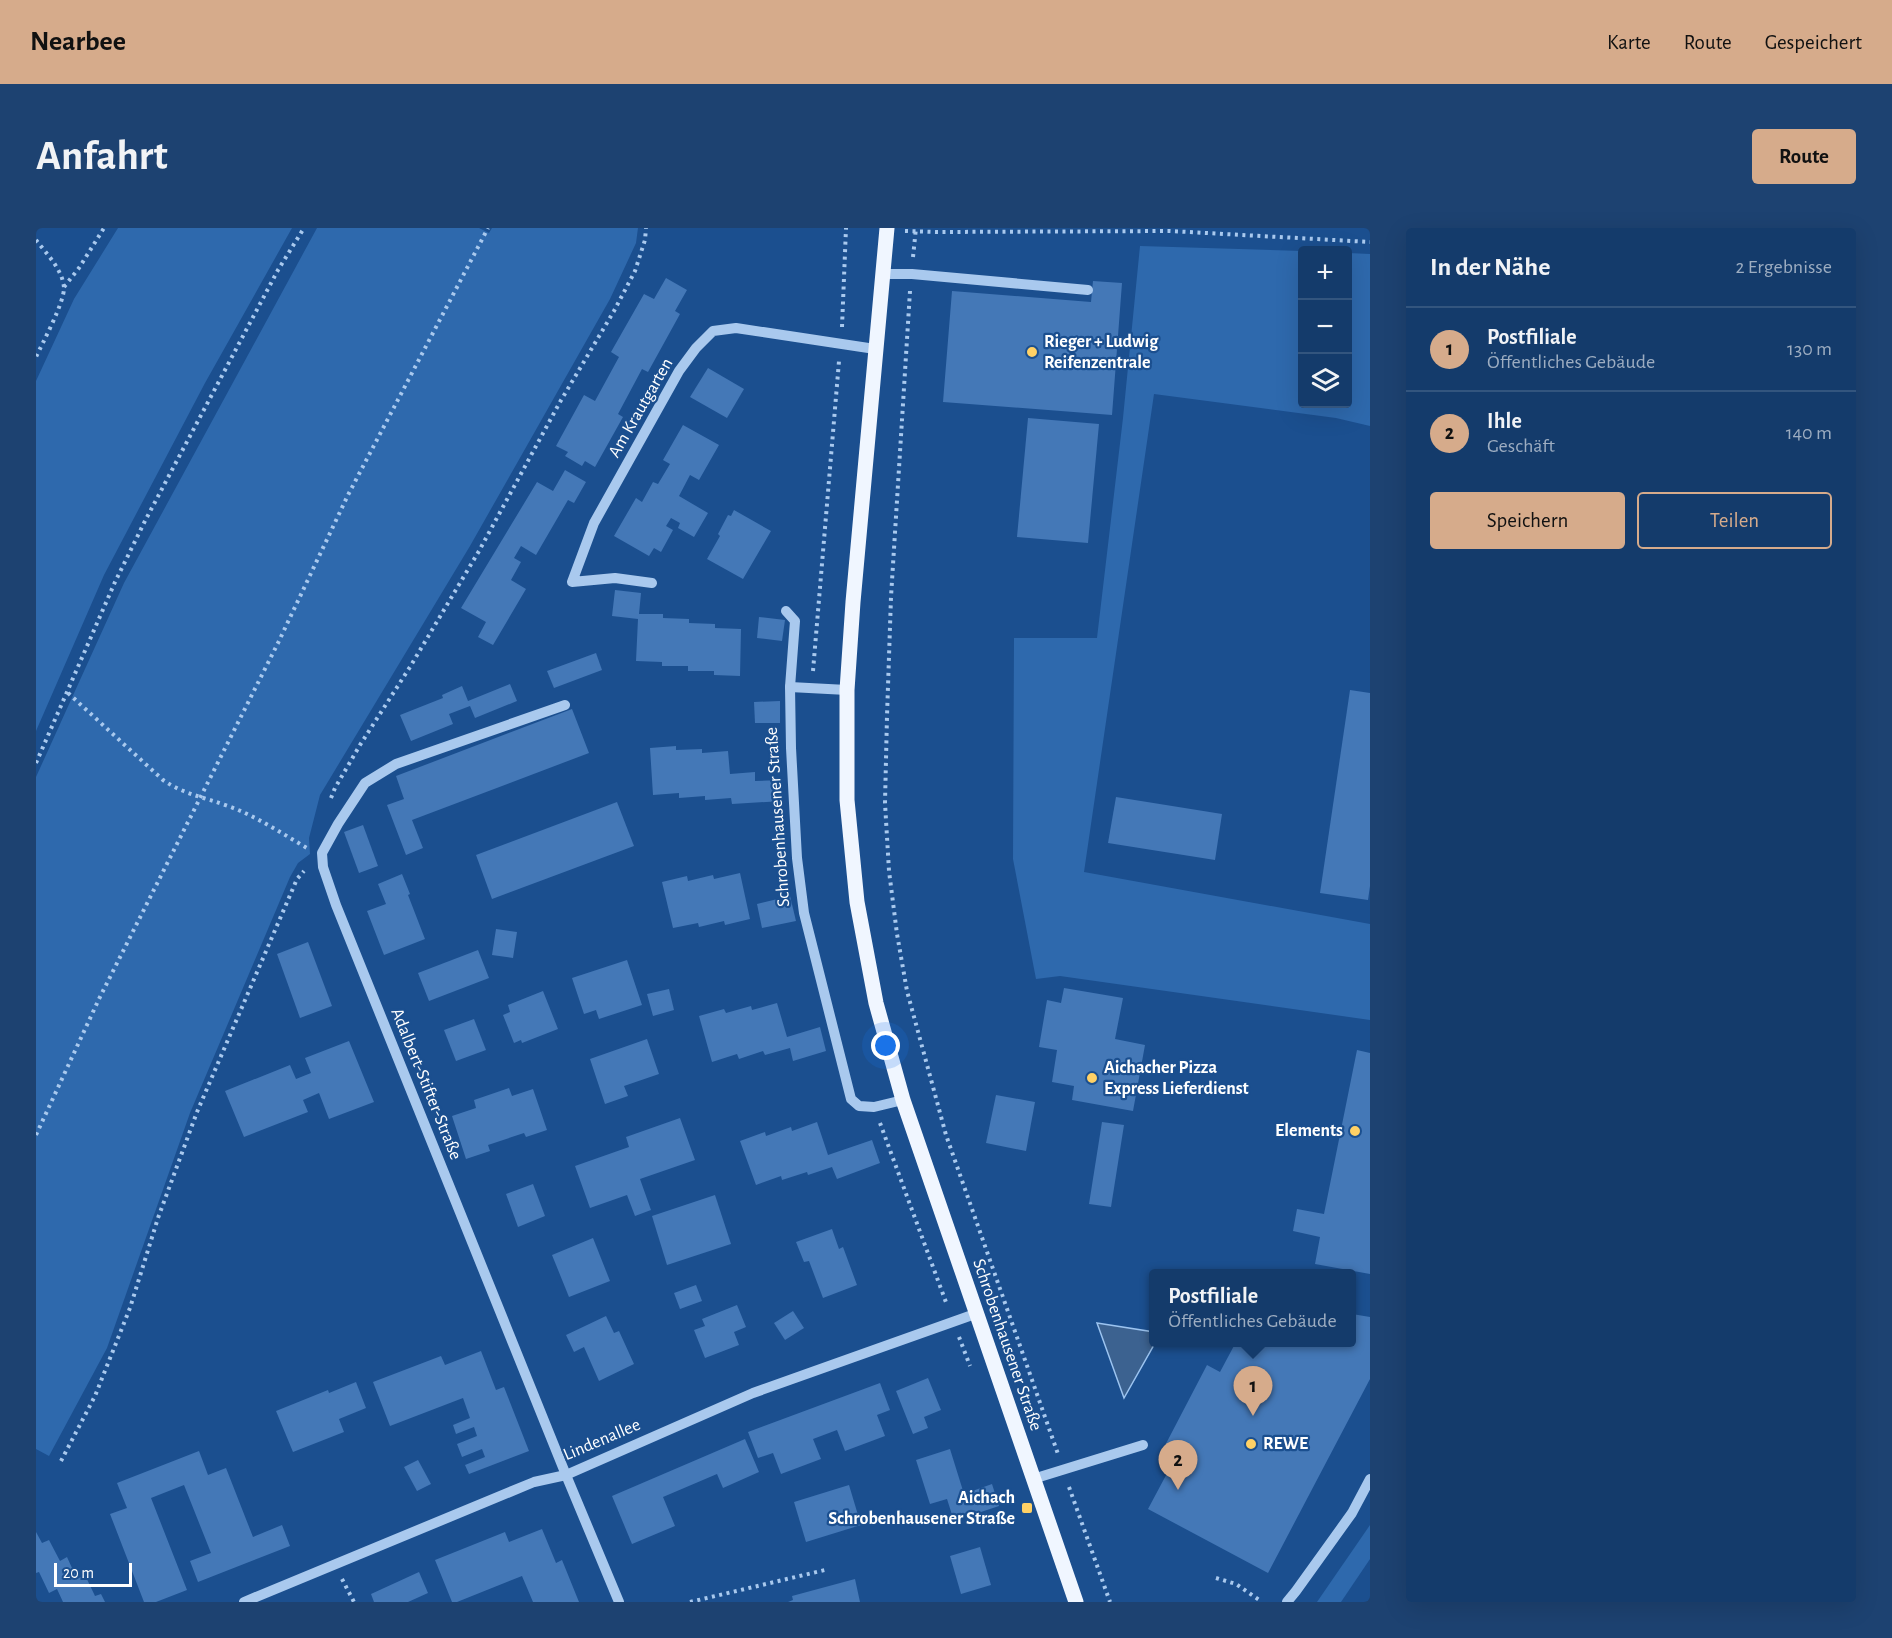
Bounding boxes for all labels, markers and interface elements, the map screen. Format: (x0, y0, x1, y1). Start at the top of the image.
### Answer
text: Nearbee (30, 28, 126, 56)
text: Karte (1607, 32, 1651, 53)
text: Route (1684, 32, 1732, 53)
text: Gespeichert (1765, 32, 1862, 53)
button: Route (1752, 129, 1856, 184)
text: Anfahrt (36, 135, 168, 177)
map controls (1298, 246, 1352, 408)
button: + (1298, 246, 1352, 300)
text: In der Nähe (1430, 254, 1550, 280)
text: 2 Ergebnisse (1735, 257, 1832, 277)
button: − (1298, 300, 1352, 354)
text: Postfiliale (1487, 326, 1577, 348)
place label: Rieger + Ludwig Reifenzentrale (1044, 333, 1159, 372)
text: 1 (1446, 339, 1453, 359)
text: 130 m (1787, 339, 1832, 359)
marker: Rieger + Ludwig Reifenzentrale (1025, 345, 1039, 359)
text: Öffentliches Gebäude (1487, 352, 1655, 372)
button: layers (1298, 354, 1352, 408)
street label: Am Krautgarten (605, 355, 677, 461)
text: Ihle (1487, 410, 1522, 432)
text: 2 (1445, 423, 1454, 443)
text: 140 m (1786, 423, 1832, 443)
text: Geschäft (1487, 436, 1555, 456)
button: Speichern (1430, 492, 1625, 549)
button: Teilen (1637, 492, 1832, 549)
street label: Schrobenhausener Straße (763, 726, 793, 908)
street label: Adalbert-Stifter-Straße (387, 1006, 465, 1162)
your location (871, 1031, 900, 1060)
place label: Aichacher Pizza Express Lieferdienst (1104, 1059, 1249, 1098)
marker: Aichacher Pizza Express Lieferdienst (1085, 1071, 1099, 1085)
place label: Elements (1275, 1122, 1343, 1140)
marker: Elements (1348, 1124, 1362, 1138)
street label: Schrobenhausener Straße (969, 1257, 1045, 1433)
popup (1149, 1269, 1356, 1347)
text: Postfiliale (1168, 1285, 1258, 1307)
text: Öffentliches Gebäude (1168, 1311, 1337, 1331)
pin: 1 (1234, 1366, 1272, 1416)
street label: Lindenallee (561, 1416, 643, 1464)
place label: REWE (1263, 1435, 1308, 1453)
marker: REWE (1244, 1437, 1258, 1451)
pin: 2 (1158, 1440, 1198, 1490)
place label: Aichach Schrobenhausener Straße (828, 1489, 1015, 1528)
marker: Aichach Schrobenhausener Straße (1020, 1501, 1034, 1515)
scale bar (54, 1560, 132, 1588)
text: 20 m (63, 1565, 94, 1581)

